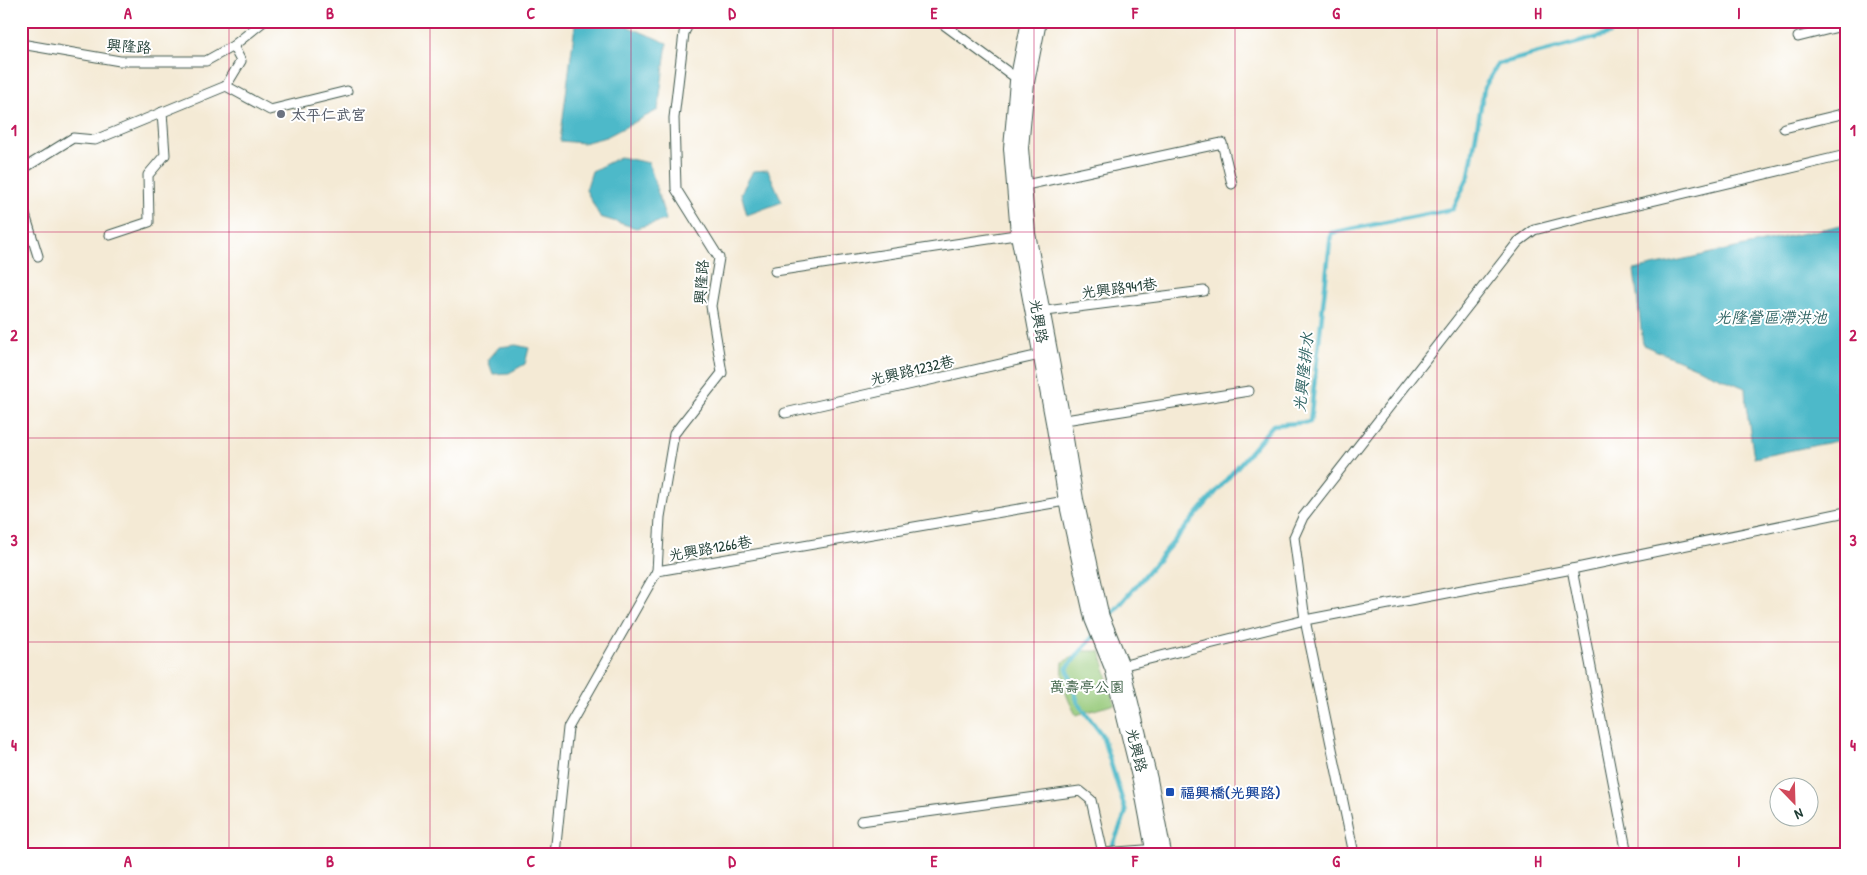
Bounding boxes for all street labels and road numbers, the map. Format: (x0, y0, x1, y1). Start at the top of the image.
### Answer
street label: 興隆路 (106, 34, 152, 58)
street label: 興隆路 (689, 259, 713, 305)
street label: 光興路941巷 (1080, 273, 1158, 303)
street label: 光興路 (1025, 297, 1053, 345)
street label: 光興路1232巷 (868, 350, 956, 390)
street label: 光興路1266巷 (667, 530, 753, 566)
street label: 光興路 (1121, 726, 1153, 774)

